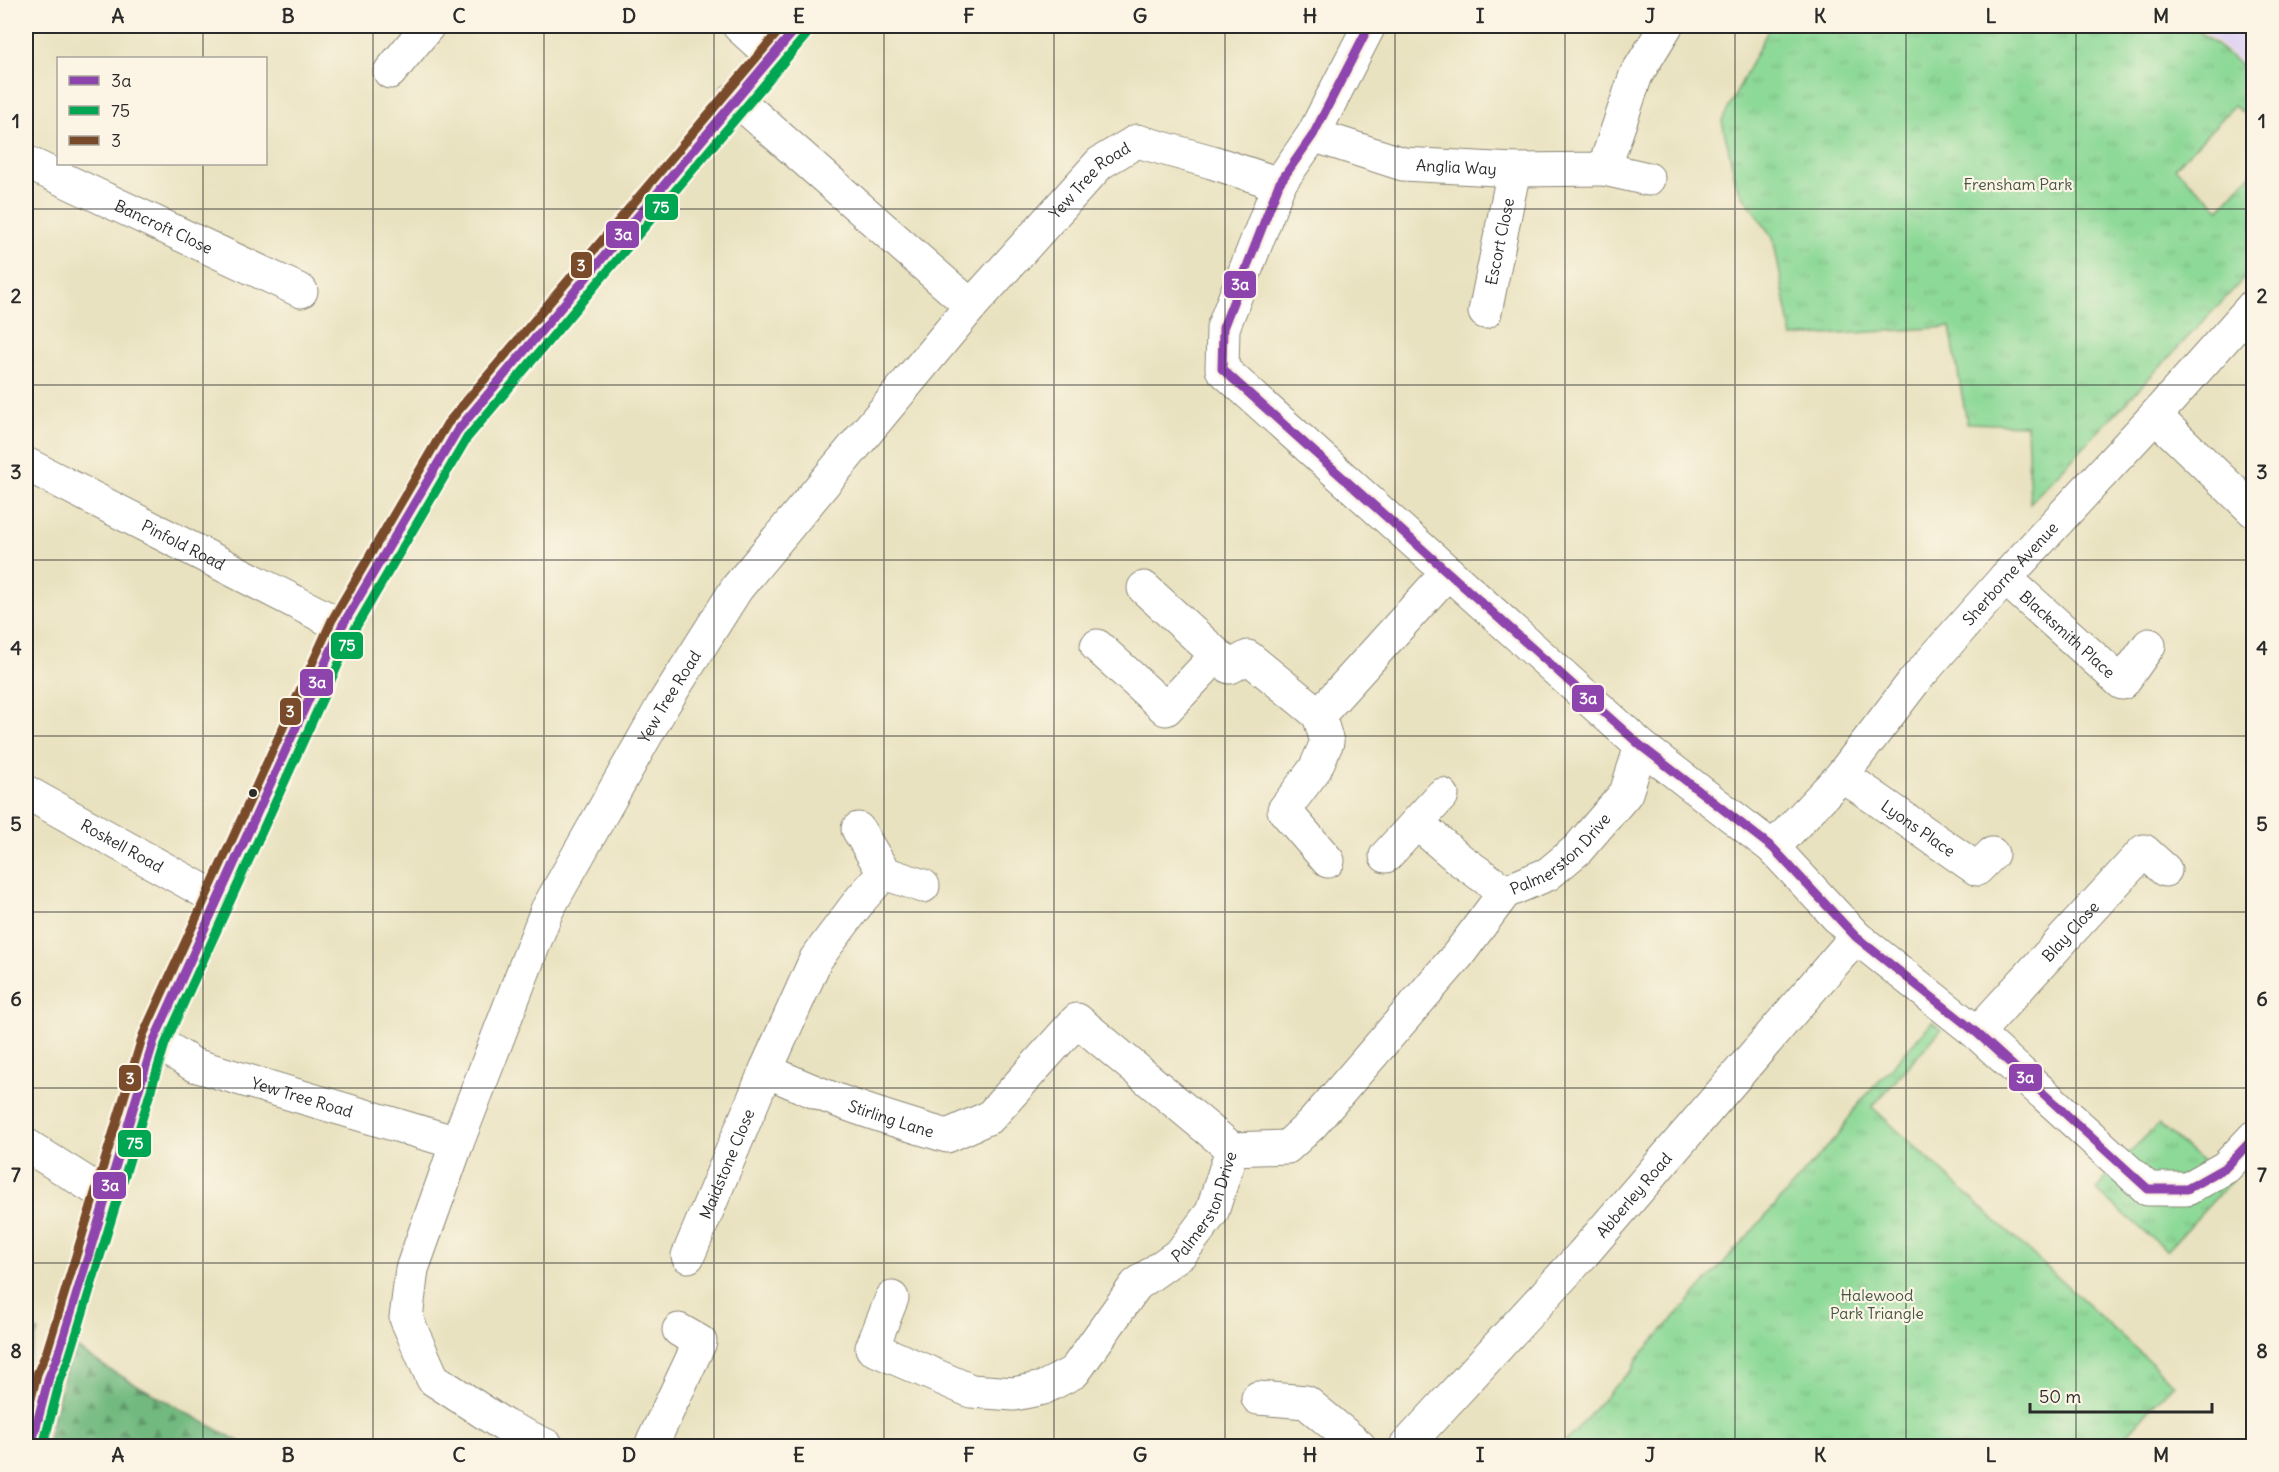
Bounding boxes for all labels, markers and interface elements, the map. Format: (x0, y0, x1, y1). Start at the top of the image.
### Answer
text: A (112, 3, 125, 28)
text: B (281, 3, 295, 28)
text: C (452, 3, 466, 28)
text: D (622, 3, 636, 28)
text: E (793, 3, 805, 28)
text: F (963, 3, 975, 28)
text: G (1133, 3, 1147, 28)
text: H (1303, 3, 1317, 28)
text: I (1476, 3, 1485, 28)
text: J (1645, 3, 1656, 28)
text: K (1814, 3, 1827, 28)
text: L (1986, 3, 1997, 28)
text: M (2153, 3, 2169, 28)
legend (57, 57, 267, 165)
text: 3a (111, 69, 132, 92)
text: 75 (111, 99, 130, 122)
text: 1 (12, 108, 20, 133)
text: 1 (2258, 108, 2266, 133)
text: 3 (111, 129, 121, 152)
street label: Yew Tree Road (1045, 137, 1134, 223)
street label: Anglia Way (1415, 155, 1497, 179)
park label: Frensham Park (1964, 174, 2072, 194)
line badge: 75 (644, 193, 679, 221)
street label: Bancroft Close (111, 195, 216, 258)
street label: Escort Close (1481, 196, 1518, 287)
text: 75 (652, 197, 670, 217)
line badge: 3a (605, 220, 640, 249)
text: 3a (614, 224, 632, 244)
line badge: 3 (570, 251, 593, 279)
text: 3 (576, 255, 586, 275)
line badge: 3a (1223, 270, 1257, 299)
text: 3a (1231, 274, 1249, 294)
text: 2 (11, 283, 22, 308)
text: 2 (2257, 283, 2268, 308)
text: 3 (10, 459, 22, 484)
text: 3 (2256, 459, 2268, 484)
street label: Pinfold Road (139, 515, 228, 574)
street label: Sherborne Avenue (1958, 517, 2062, 629)
street label: Blacksmith Place (2016, 586, 2119, 682)
line badge: 75 (330, 631, 364, 660)
text: 4 (10, 635, 22, 660)
text: 75 (338, 635, 356, 655)
text: 4 (2256, 635, 2268, 660)
street label: Yew Tree Road (634, 647, 705, 746)
line badge: 3a (299, 668, 334, 697)
text: 3a (308, 672, 326, 692)
line badge: 3a (1571, 684, 1605, 713)
text: 3a (1579, 688, 1597, 708)
line badge: 3 (279, 697, 302, 726)
text: 3 (285, 701, 295, 721)
unlabelled marker (247, 787, 259, 799)
street label: Lyons Place (1877, 795, 1959, 861)
street label: Palmerston Drive (1507, 809, 1614, 899)
text: 5 (10, 811, 22, 836)
text: 5 (2256, 811, 2268, 836)
street label: Roskell Road (77, 815, 167, 877)
street label: Blay Close (2038, 897, 2103, 966)
text: 6 (10, 986, 22, 1011)
text: 6 (2256, 986, 2268, 1011)
line badge: 3a (2008, 1063, 2043, 1092)
line badge: 3 (118, 1064, 142, 1092)
text: 3a (2016, 1067, 2034, 1087)
text: 3 (125, 1068, 135, 1088)
street label: Yew Tree Road (249, 1073, 355, 1122)
street label: Stirling Lane (846, 1095, 936, 1142)
street label: Maidstone Close (695, 1106, 759, 1222)
line badge: 75 (117, 1129, 152, 1158)
text: 75 (126, 1133, 144, 1153)
street label: Abberley Road (1592, 1148, 1676, 1242)
street label: Palmerston Drive (1168, 1149, 1241, 1267)
text: 7 (11, 1162, 21, 1187)
text: 7 (2257, 1162, 2267, 1187)
line badge: 3a (92, 1171, 127, 1200)
text: 3a (101, 1175, 119, 1195)
park label: Halewood Park Triangle (1830, 1285, 1924, 1323)
text: 8 (10, 1338, 22, 1363)
text: 8 (2256, 1338, 2268, 1363)
scale bar (2030, 1376, 2212, 1414)
text: 50 m (2039, 1385, 2081, 1408)
text: A (112, 1442, 125, 1467)
text: B (281, 1442, 295, 1467)
text: C (452, 1442, 466, 1467)
text: D (622, 1442, 636, 1467)
text: E (793, 1442, 805, 1467)
text: F (963, 1442, 975, 1467)
text: G (1133, 1442, 1147, 1467)
text: H (1303, 1442, 1317, 1467)
text: I (1476, 1442, 1485, 1467)
text: J (1645, 1442, 1656, 1467)
text: K (1814, 1442, 1827, 1467)
text: L (1986, 1442, 1997, 1467)
text: M (2153, 1442, 2169, 1467)

